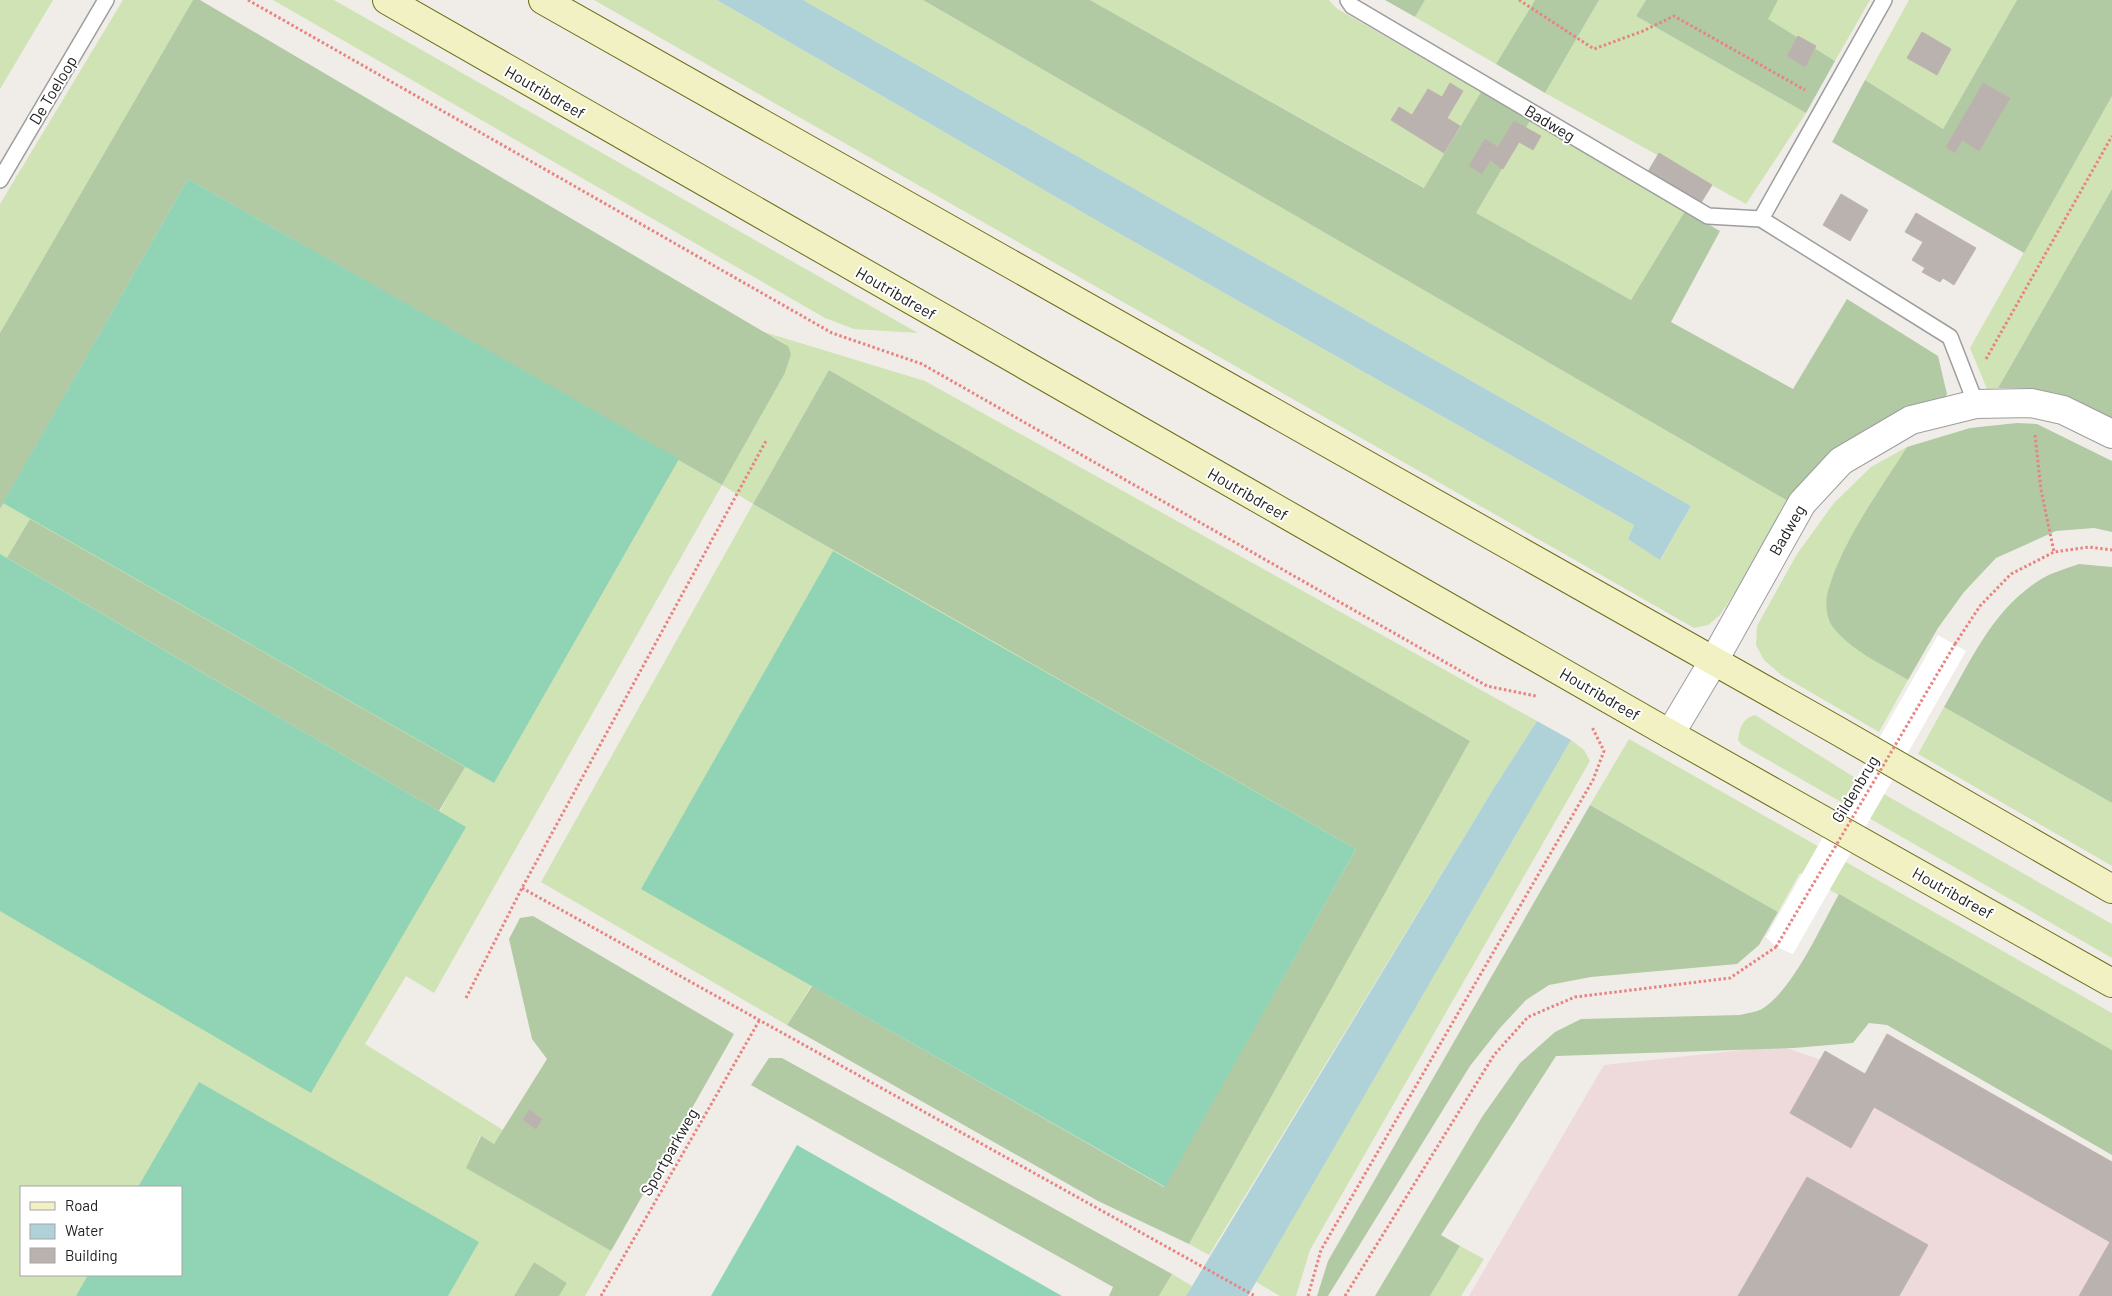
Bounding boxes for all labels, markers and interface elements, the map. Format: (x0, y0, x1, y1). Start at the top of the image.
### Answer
street label: De Toeloop (25, 52, 80, 128)
street label: Houtribdreef (502, 61, 589, 122)
street label: Badweg (1522, 100, 1579, 145)
street label: Houtribdreef (853, 262, 940, 323)
street label: Houtribdreef (1205, 463, 1292, 524)
street label: Badweg (1765, 501, 1809, 558)
street label: Houtribdreef (1557, 663, 1644, 724)
street label: Gildenbrug (1827, 752, 1882, 826)
street label: Houtribdreef (1910, 863, 1997, 923)
street label: Sportparkweg (636, 1105, 701, 1199)
legend (20, 1186, 182, 1276)
text: Road (65, 1196, 98, 1214)
text: Water (65, 1221, 104, 1239)
text: Building (65, 1246, 118, 1264)

